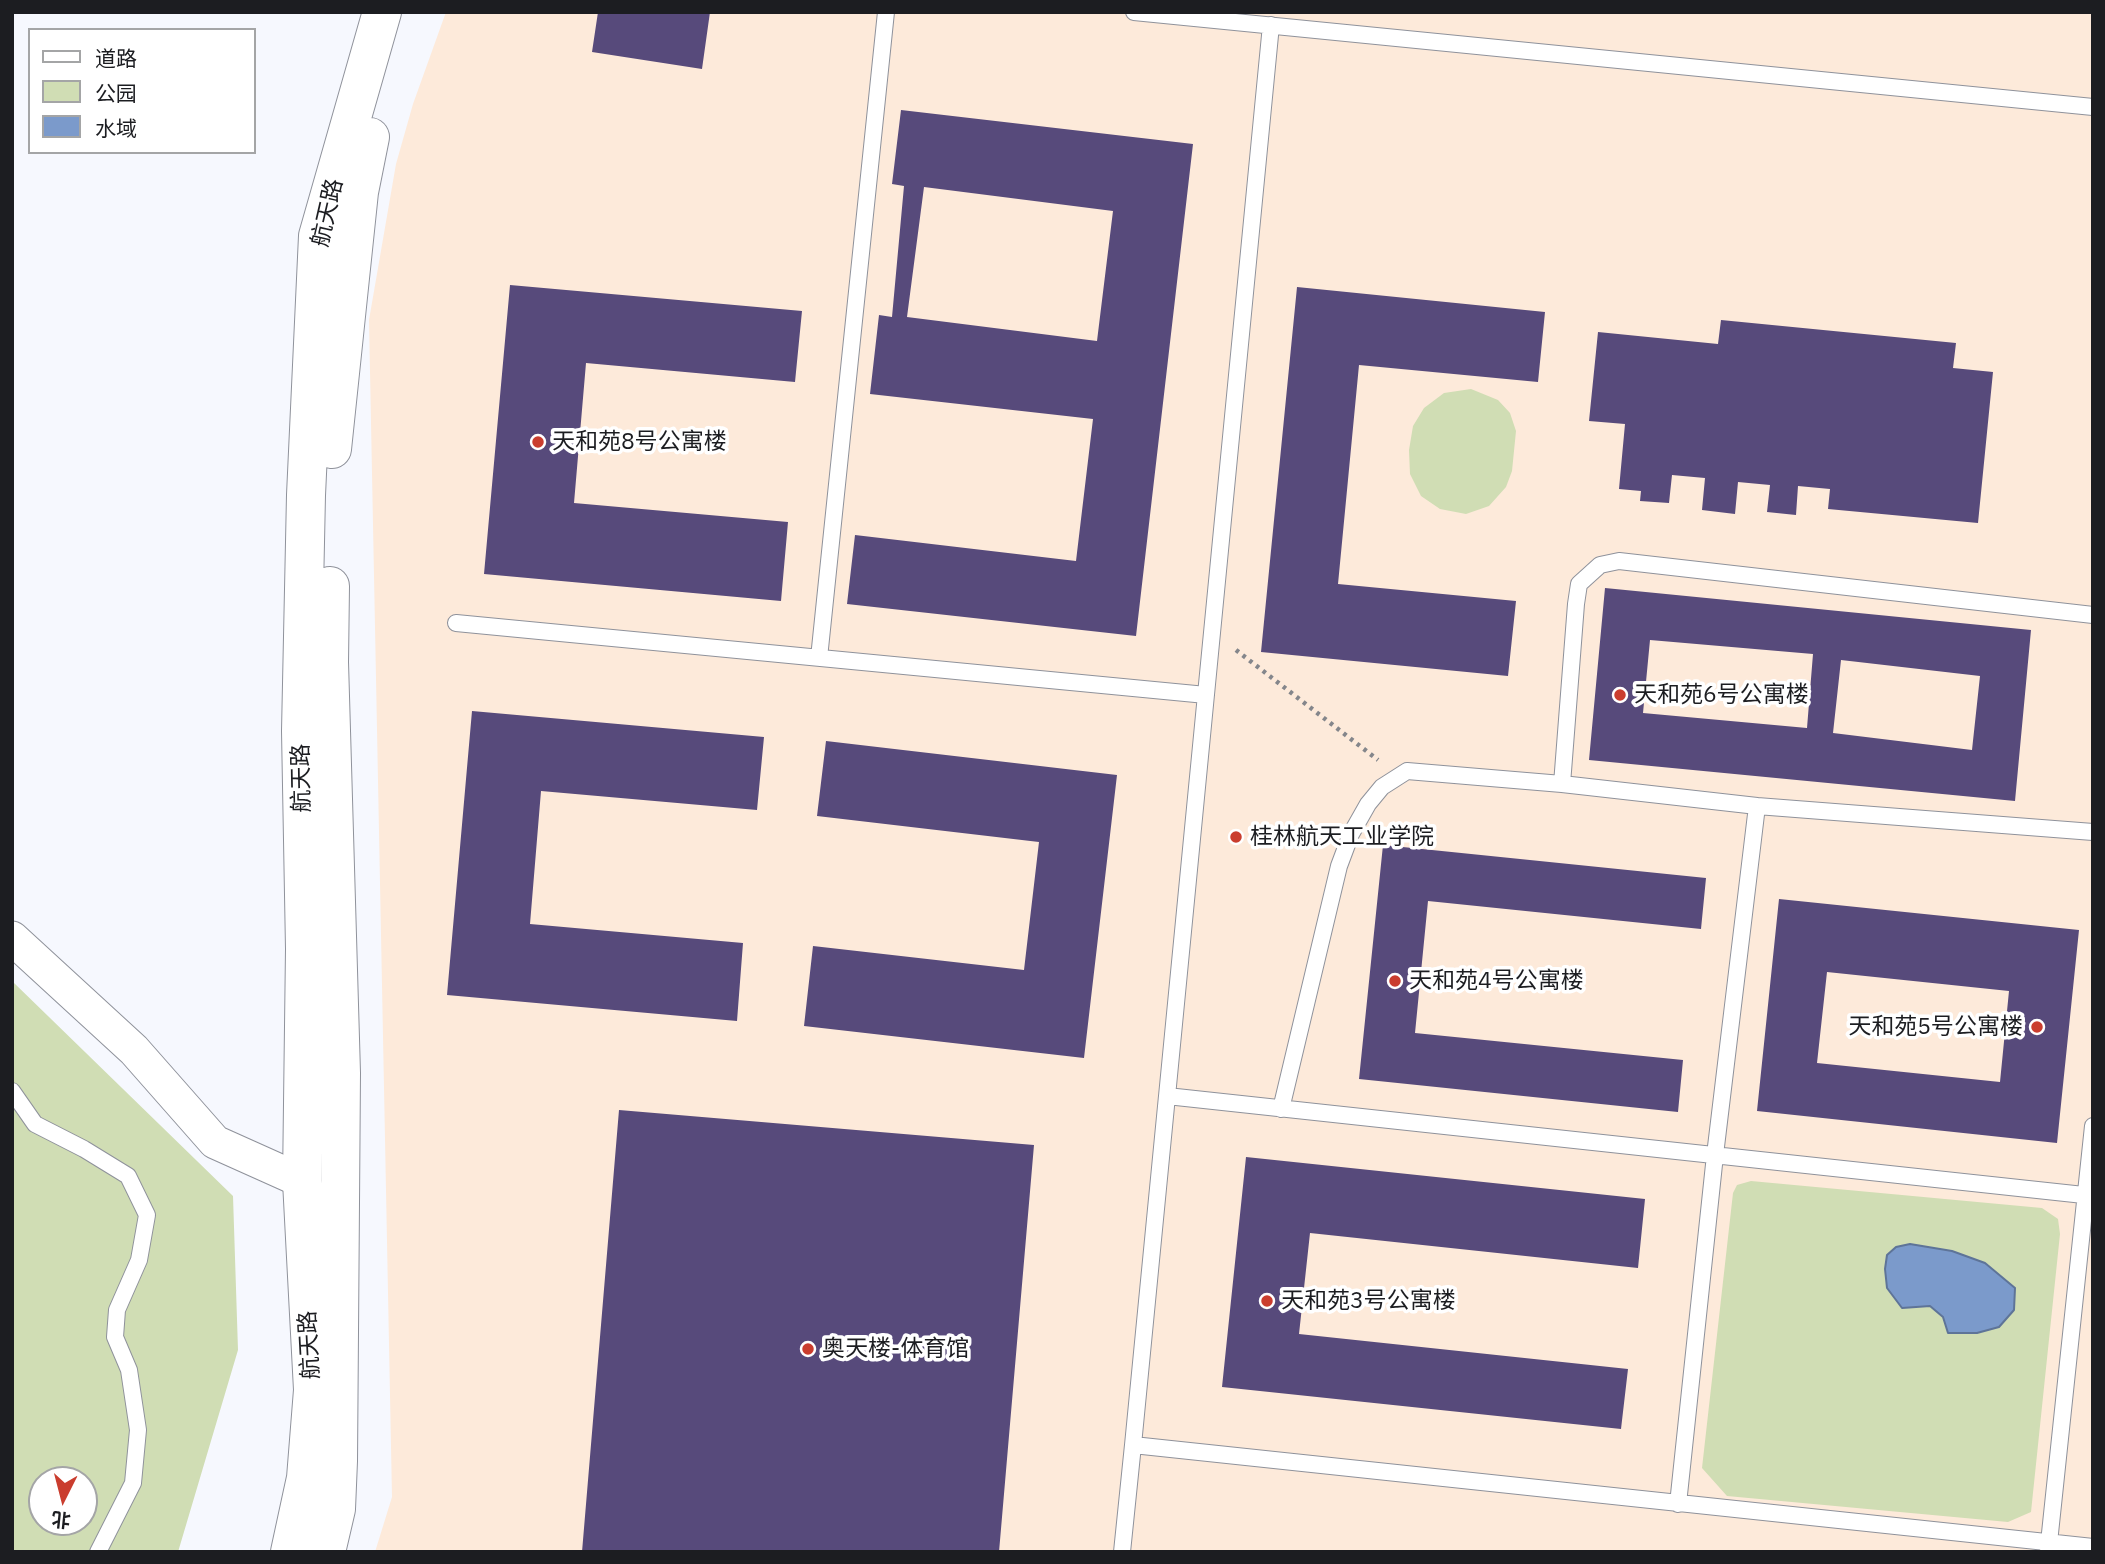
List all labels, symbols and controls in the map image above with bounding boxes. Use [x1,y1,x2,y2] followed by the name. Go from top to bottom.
[28,28,256,154] legend
[95,44,137,72] text: 道路
[95,79,137,107] text: 公园
[95,114,137,142] text: 水域
[307,176,349,250] street label: 航天路
[552,428,727,456] place label: 天和苑8号公寓楼
[530,434,546,450] marker: 天和苑8号公寓楼
[1634,681,1809,709] place label: 天和苑6号公寓楼
[1612,687,1628,703] marker: 天和苑6号公寓楼
[288,743,316,813] street label: 航天路
[1250,823,1434,851] place label: 桂林航天工业学院
[1228,829,1244,845] marker: 桂林航天工业学院
[1409,967,1584,995] place label: 天和苑4号公寓楼
[1387,973,1403,989] marker: 天和苑4号公寓楼
[1848,1013,2023,1041] place label: 天和苑5号公寓楼
[2029,1019,2045,1035] marker: 天和苑5号公寓楼
[1281,1287,1456,1315] place label: 天和苑3号公寓楼
[1259,1293,1275,1309] marker: 天和苑3号公寓楼
[294,1310,326,1380] street label: 航天路
[822,1335,969,1363] place label: 奥天楼-体育馆
[800,1341,816,1357] marker: 奥天楼-体育馆
[28,1466,98,1536] north arrow
[50,1507,72,1533] text: 北

